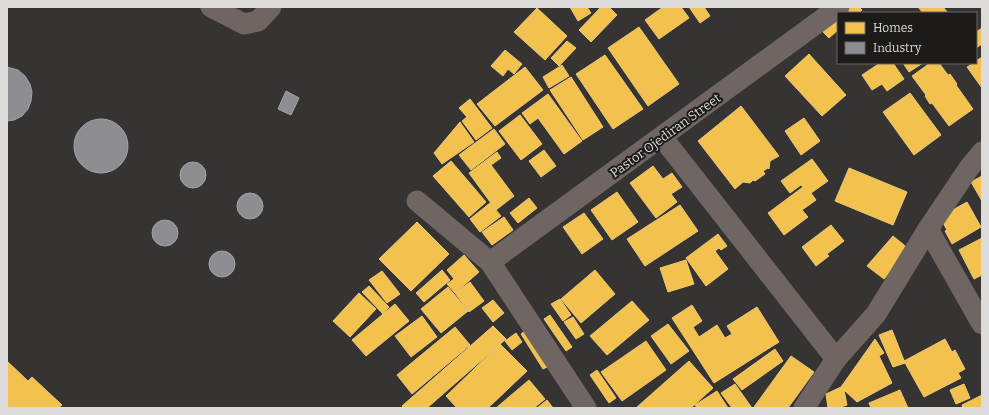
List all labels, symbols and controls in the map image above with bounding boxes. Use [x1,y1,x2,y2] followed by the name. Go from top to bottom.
[837,12,977,64] legend
[873,21,913,35] text: Homes
[873,41,922,55] text: Industry
[607,90,724,181] street label: Pastor Ojediran Street

